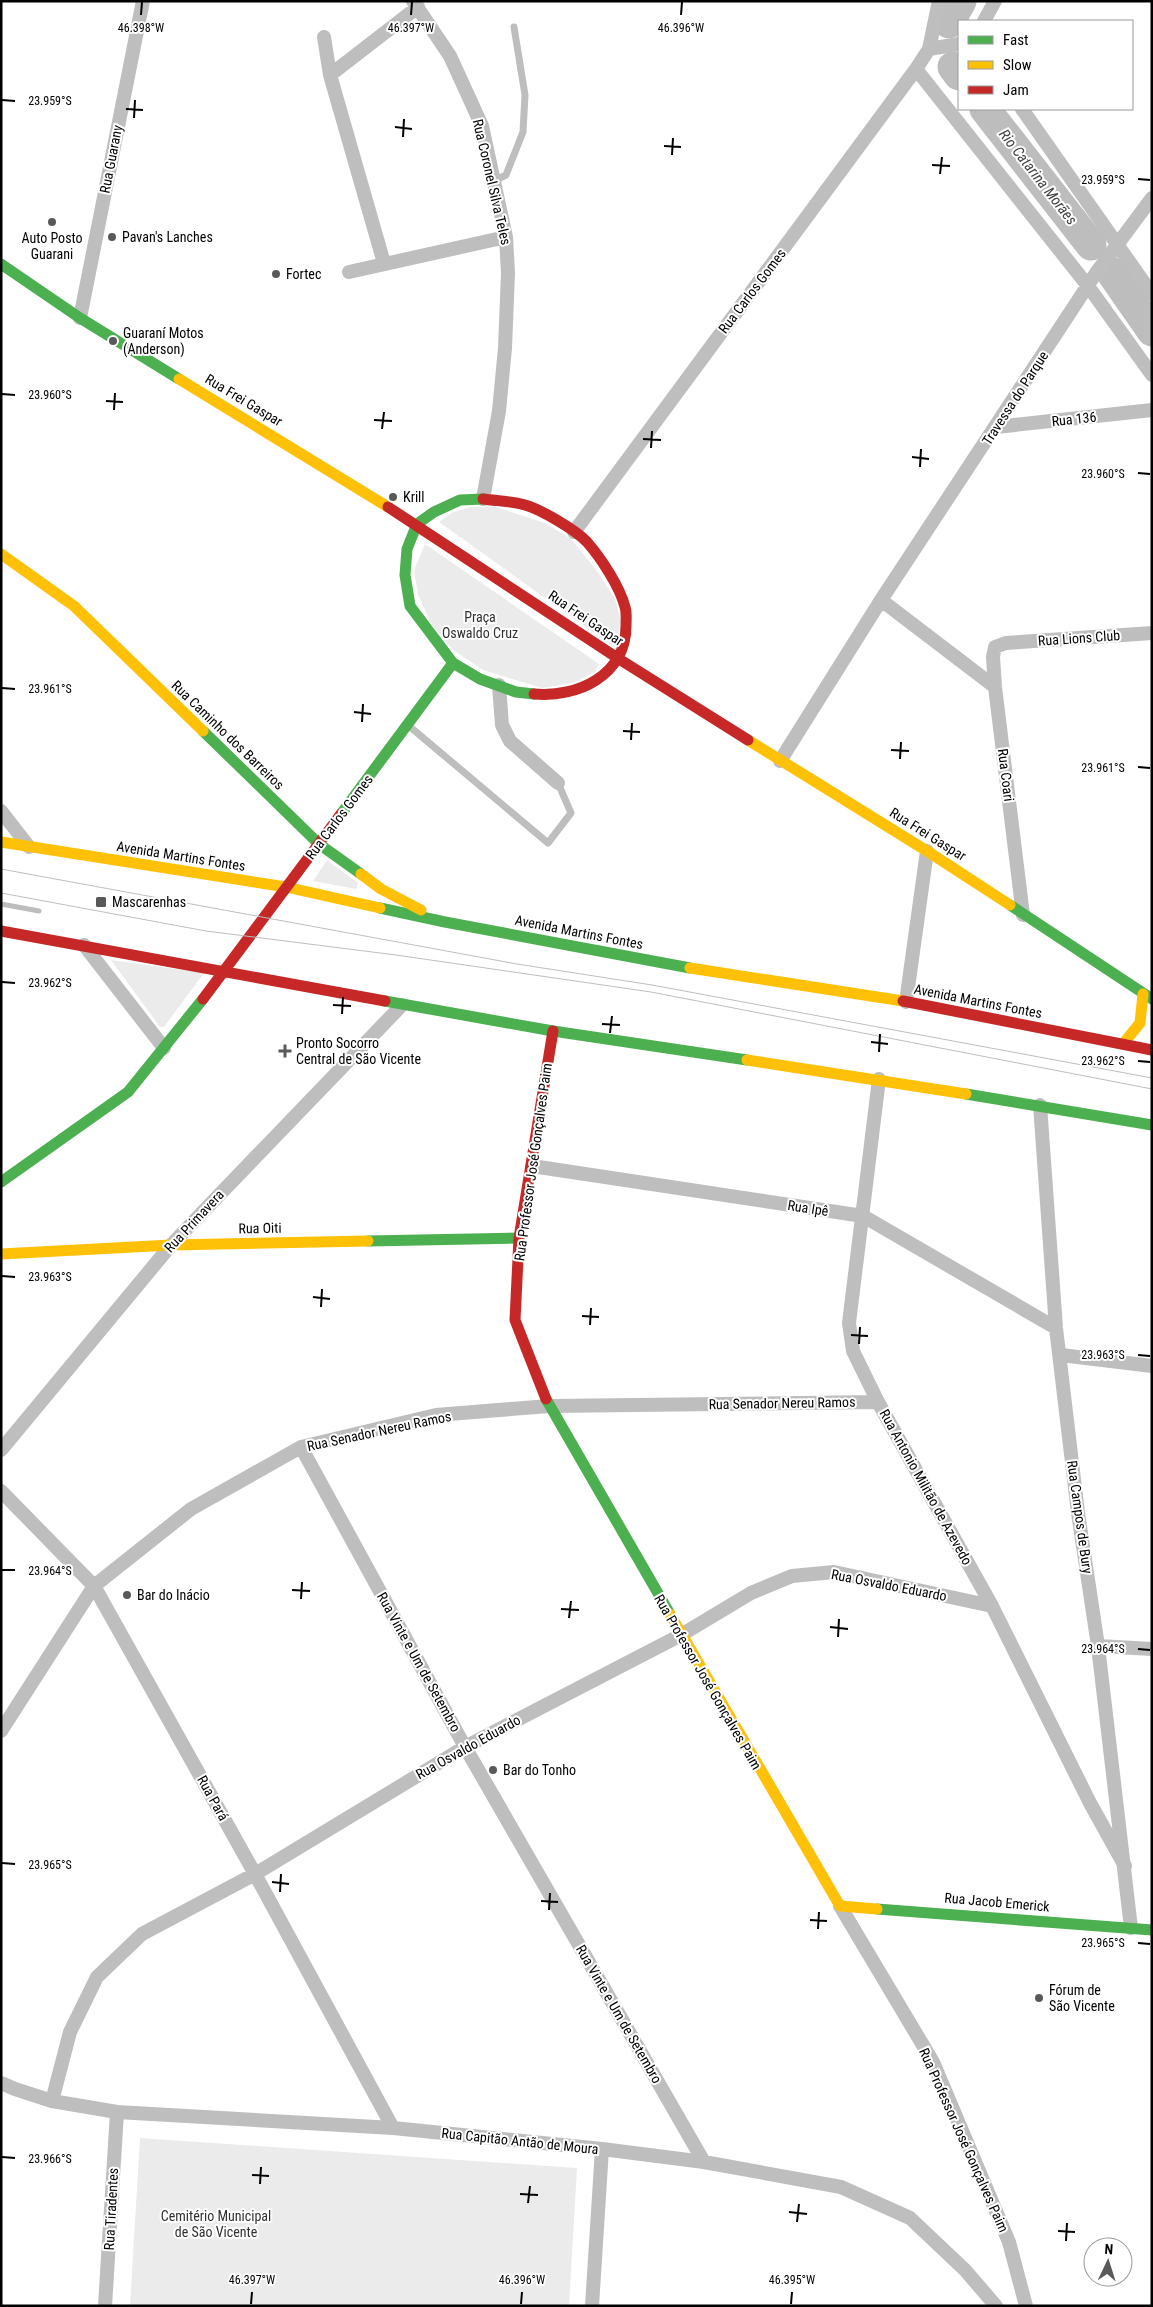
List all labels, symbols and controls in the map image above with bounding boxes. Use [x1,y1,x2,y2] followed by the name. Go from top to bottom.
[958,20,1133,110] legend
[118,21,164,35] text: 46.398°W
[388,21,434,35] text: 46.397°W
[658,21,704,35] text: 46.396°W
[1003,31,1028,49] text: Fast
[1003,56,1032,74] text: Slow
[1003,81,1029,99] text: Jam
[28,94,72,108] text: 23.959°S
[470,118,514,246] street label: Rua Coronel Silva Teles
[97,123,125,194] street label: Rua Guarany
[995,126,1081,229] water label: Rio Catarina Morães
[1081,173,1125,187] text: 23.959°S
[46,216,58,228] marker: Auto Posto Guarani
[122,229,213,245] place label: Pavan's Lanches
[21,230,83,262] place label: Auto Posto Guarani
[106,231,118,243] marker: Pavan's Lanches
[715,246,789,336] street label: Rua Carlos Gomes
[286,266,321,282] place label: Fortec
[270,268,282,280] marker: Fortec
[123,325,204,358] place label: Guaraní Motos (Anderson)
[107,335,119,347] marker: Guaraní Motos (Anderson)
[979,348,1052,448] street label: Travessa do Parque
[203,371,285,429] street label: Rua Frei Gaspar
[28,388,72,402] text: 23.960°S
[1051,409,1097,429] street label: Rua 136
[1081,467,1125,481] text: 23.960°S
[403,489,425,505] place label: Krill
[387,491,399,503] marker: Krill
[545,587,627,649] street label: Rua Frei Gaspar
[442,609,518,641] park label: Praça Oswaldo Cruz
[1037,627,1121,649] street label: Rua Lions Club
[169,677,287,793] street label: Rua Caminho dos Barreiros
[28,682,72,696] text: 23.961°S
[995,748,1017,802] street label: Rua Coari
[1081,761,1125,775] text: 23.961°S
[302,772,376,862] street label: Rua Carlos Gomes
[887,804,969,864] street label: Rua Frei Gaspar
[115,838,247,874] street label: Avenida Martins Fontes
[112,894,186,910] place label: Mascarenhas
[94,895,108,909] marker: Mascarenhas
[514,912,644,952] street label: Avenida Martins Fontes
[28,976,72,990] text: 23.962°S
[913,981,1043,1021] street label: Avenida Martins Fontes
[296,1035,421,1067] place label: Pronto Socorro Central de São Vicente
[278,1044,292,1058] marker: Pronto Socorro Central de São Vicente
[1081,1054,1125,1068] text: 23.962°S
[511,1062,555,1262] street label: Rua Professor José Gonçalves Paim
[161,1186,227,1256] street label: Rua Primavera
[786,1197,830,1219] street label: Rua Ipê
[238,1220,282,1236] street label: Rua Oiti
[28,1270,72,1284] text: 23.963°S
[1081,1348,1125,1362] text: 23.963°S
[708,1394,856,1412] street label: Rua Senador Nereu Ramos
[876,1406,976,1568] street label: Rua Antonio Militão de Azevedo
[305,1408,453,1454] street label: Rua Senador Nereu Ramos
[1064,1459,1096,1575] street label: Rua Campos de Bury
[28,1564,72,1578] text: 23.964°S
[830,1566,948,1604] street label: Rua Osvaldo Eduardo
[137,1587,210,1603] place label: Bar do Inácio
[121,1589,133,1601] marker: Bar do Inácio
[374,1589,464,1735] street label: Rua Vinte e Um de Setembro
[651,1591,765,1773] street label: Rua Professor José Gonçalves Paim
[1081,1642,1125,1656] text: 23.964°S
[413,1712,523,1782] street label: Rua Osvaldo Eduardo
[503,1762,576,1778] place label: Bar do Tonho
[487,1764,499,1776] marker: Bar do Tonho
[194,1773,232,1823] street label: Rua Pará
[28,1858,72,1872] text: 23.965°S
[944,1889,1051,1915] street label: Rua Jacob Emerick
[1081,1936,1125,1950] text: 23.965°S
[573,1942,665,2086] street label: Rua Vinte e Um de Setembro
[1049,1982,1115,2014] place label: Fórum de São Vicente
[1033,1992,1045,2004] marker: Fórum de São Vicente
[916,2045,1012,2235] street label: Rua Professor José Gonçalves Paim
[441,2125,599,2157] street label: Rua Capitão Antão de Moura
[28,2152,72,2166] text: 23.966°S
[101,2167,121,2251] street label: Rua Tiradentes
[161,2208,271,2240] park label: Cemitério Municipal de São Vicente
[1083,2237,1133,2287] north arrow
[1104,2241,1114,2257] text: N
[229,2273,275,2287] text: 46.397°W
[499,2273,545,2287] text: 46.396°W
[769,2273,815,2287] text: 46.395°W

